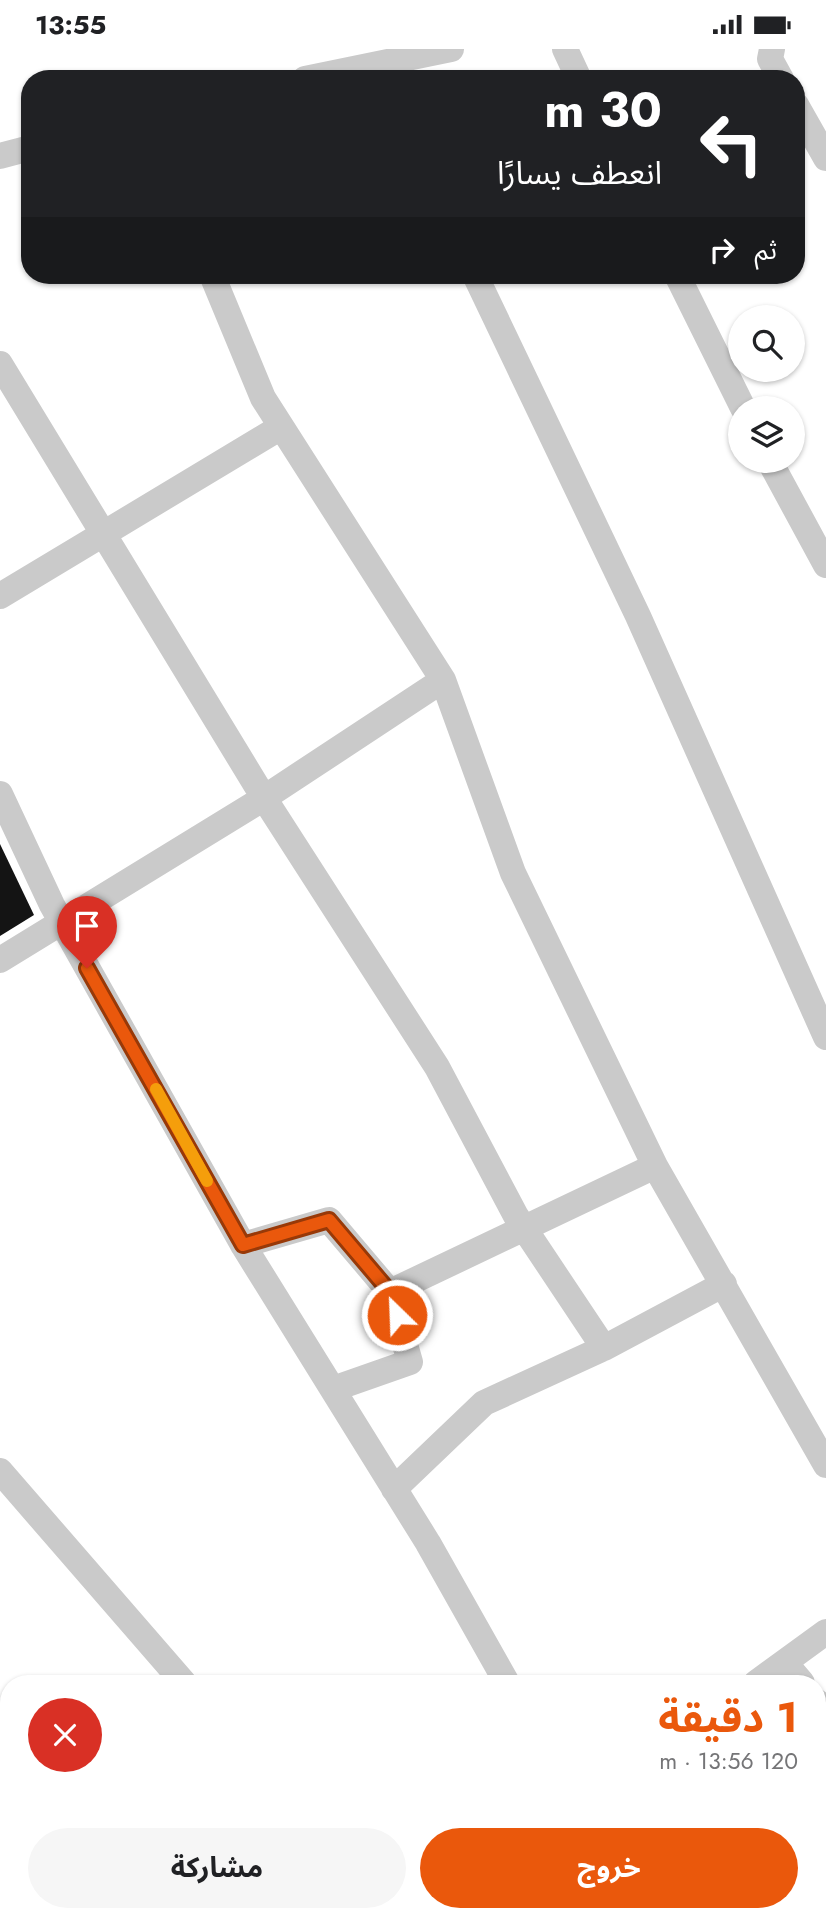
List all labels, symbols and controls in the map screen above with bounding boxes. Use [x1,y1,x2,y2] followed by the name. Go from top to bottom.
[35,6,106,44] text: 13:55
[544,75,662,145] text: 30 m
[686,98,777,189] icon: left
[497,150,662,196] text: انعطف يسارًا
[703,231,741,269] icon: right
[755,231,777,269] text: ثم
[728,305,805,473] map controls
[728,305,805,382] button: search
[728,396,805,473] button: layers
[57,896,117,968] pin
[68,907,106,945] icon: arrive
[360,1278,434,1352] position arrow
[658,1687,798,1748] text: 1 دقيقة
[28,1698,102,1772] button: close
[659,1744,798,1778] text: 120 m · 13:56
[28,1828,406,1908] button: مشاركة
[420,1828,798,1908] button: خروج

